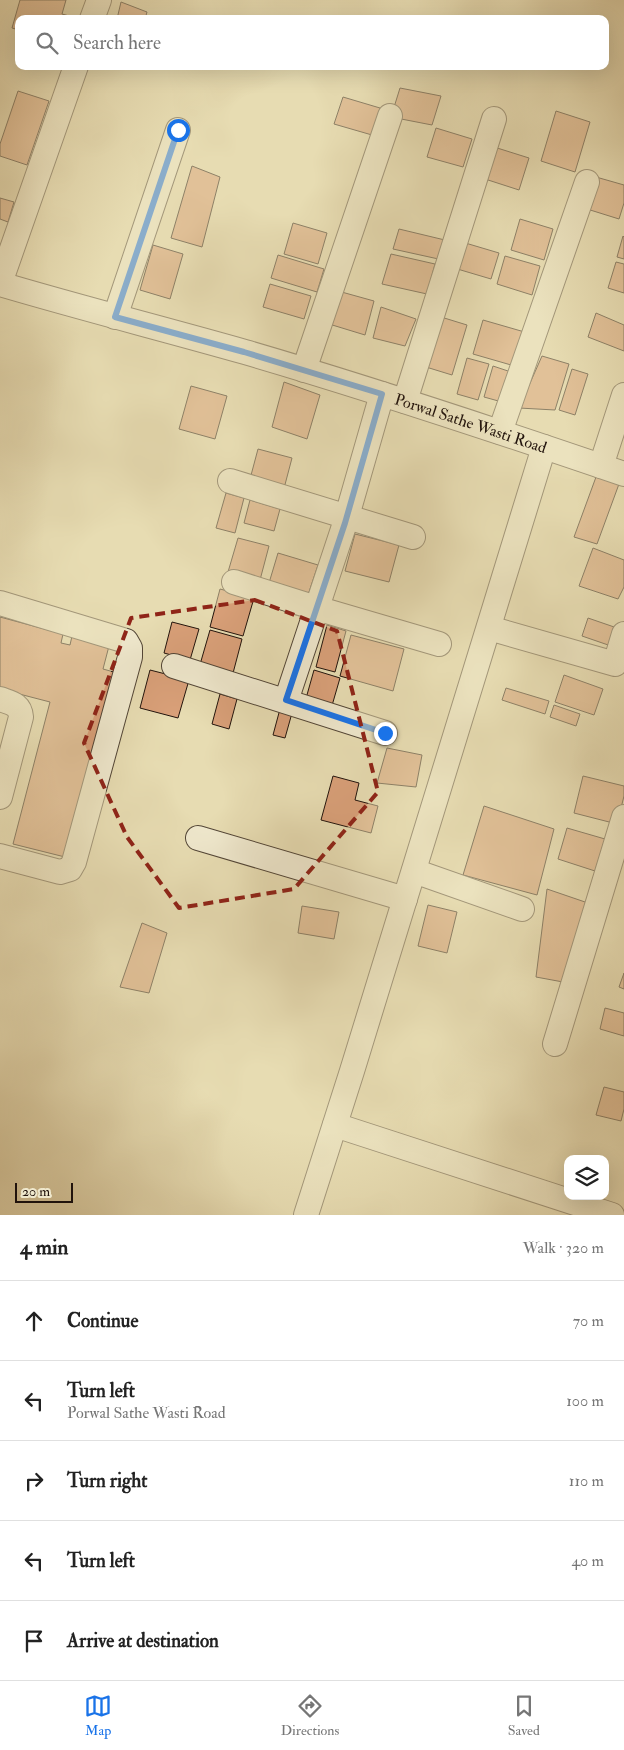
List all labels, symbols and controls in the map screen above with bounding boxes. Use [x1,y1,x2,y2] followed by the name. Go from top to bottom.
[15,15,609,70] search box
[33,29,61,57] icon: search
[73,31,161,55] text: Search here
[167,119,190,142] route start
[392,389,549,458] street label: Porwal Sathe Wasti Road
[374,722,397,745] route end
[564,1155,609,1200] map controls
[564,1155,609,1200] button: layers
[15,1180,72,1203] scale bar
[22,1183,50,1200] text: 20 m
[20,1234,68,1261] text: 4 min
[523,1238,604,1258] text: Walk · 320 m
[20,1307,48,1335] icon: ahead
[67,1309,138,1333] text: Continue
[573,1311,604,1331] text: 70 m
[67,1379,135,1403] text: Turn left
[20,1387,48,1415] icon: left
[566,1391,604,1411] text: 100 m
[67,1403,226,1423] text: Porwal Sathe Wasti Road
[20,1467,48,1495] icon: right
[67,1469,147,1493] text: Turn right
[569,1471,604,1491] text: 110 m
[20,1547,48,1575] icon: left
[67,1549,135,1573] text: Turn left
[571,1551,604,1571] text: 40 m
[20,1627,48,1655] icon: arrive
[67,1629,219,1653] text: Arrive at destination
[84,1692,112,1739] tab: Map
[281,1692,339,1739] tab: Directions
[508,1692,540,1739] tab: Saved

